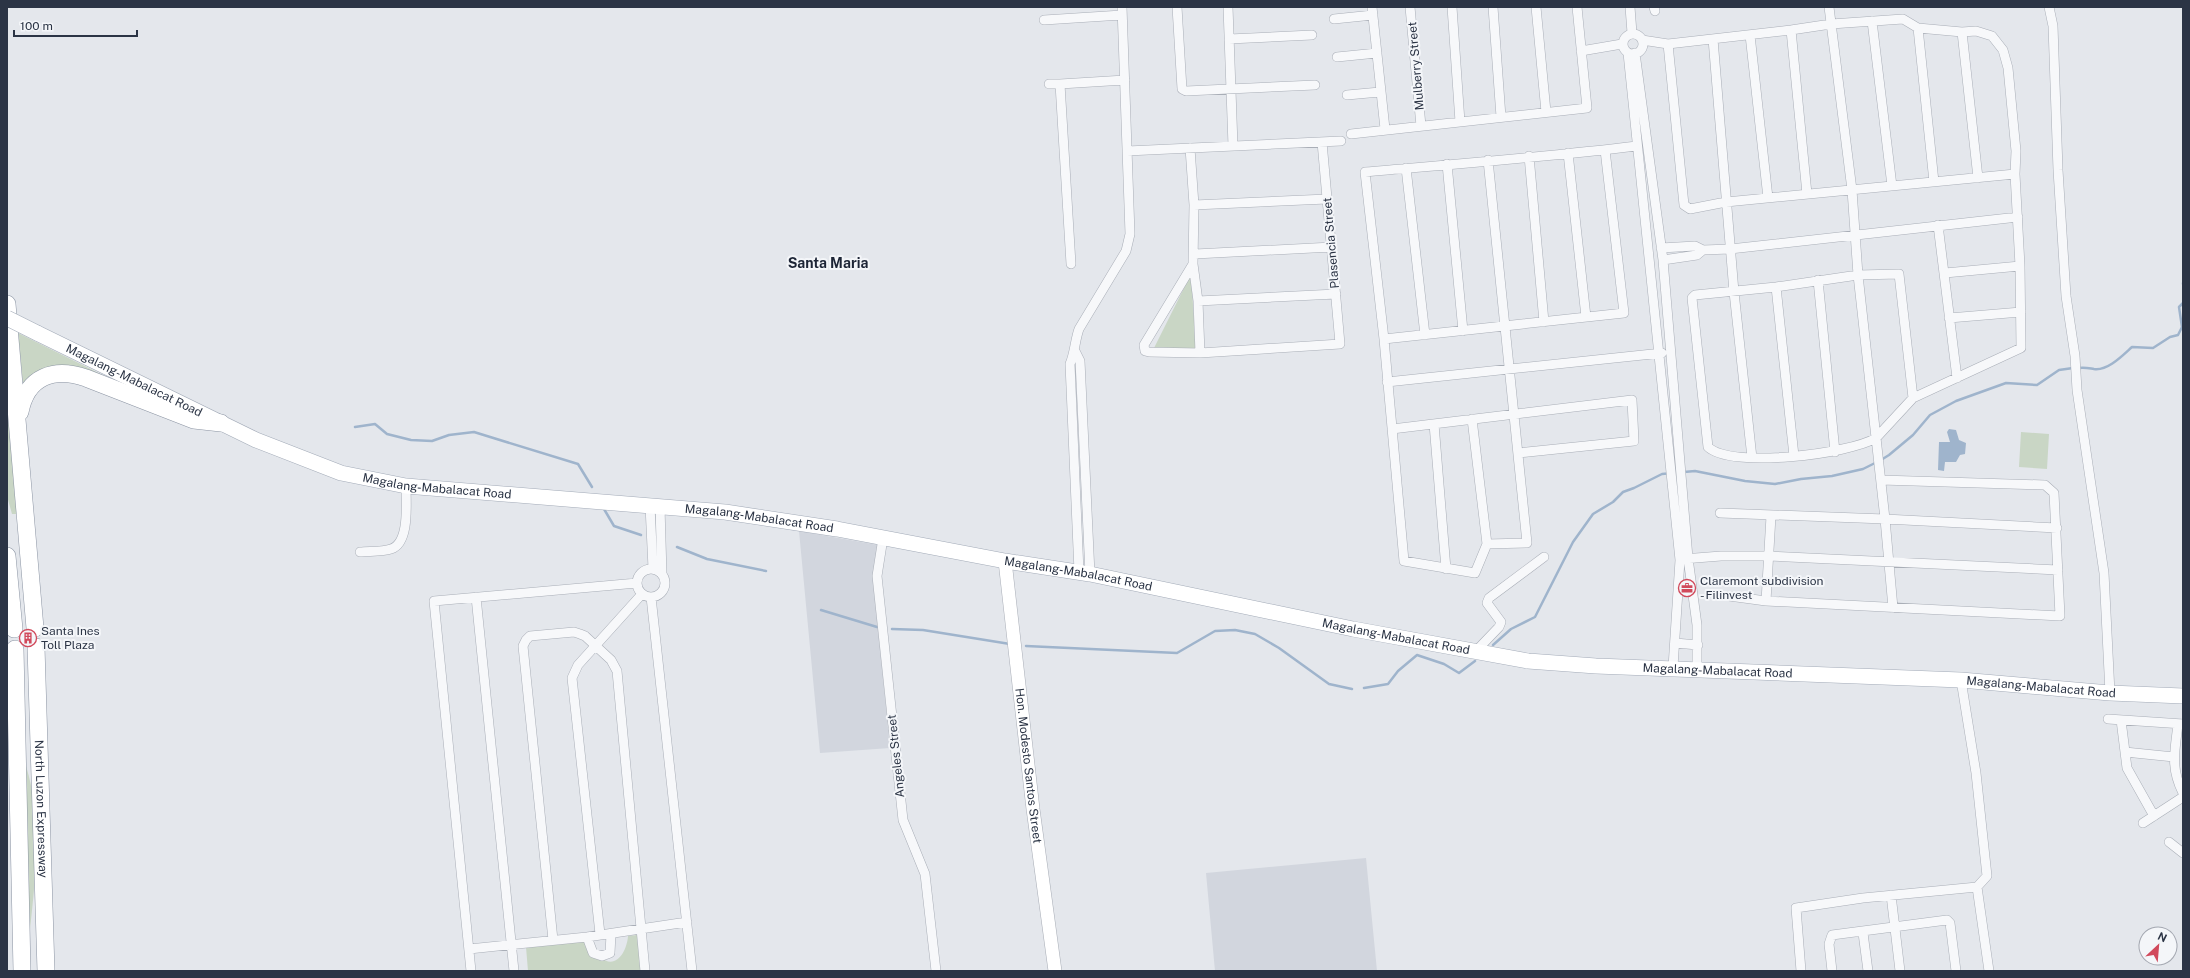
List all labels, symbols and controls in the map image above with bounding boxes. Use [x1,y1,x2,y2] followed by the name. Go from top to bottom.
[14,12,137,38] scale bar
[20,19,53,33] text: 100 m
[1405,21,1427,111] street label: Mulberry Street
[1320,196,1342,289] street label: Plasencia Street
[788,255,868,271] district label: Santa Maria
[64,341,204,420] street label: Magalang-Mabalacat Road
[361,470,512,502] street label: Magalang-Mabalacat Road
[684,502,835,535] street label: Magalang-Mabalacat Road
[1003,554,1153,594] street label: Magalang-Mabalacat Road
[1700,574,1824,602] place label: Claremont subdivision - Filinvest
[1677,578,1697,598] office icon: Claremont subdivision - Filinvest
[1321,616,1471,657] street label: Magalang-Mabalacat Road
[41,624,100,652] place label: Santa Ines Toll Plaza
[18,628,38,648] building icon: Santa Ines Toll Plaza
[1642,661,1793,681] street label: Magalang-Mabalacat Road
[1966,673,2116,700] street label: Magalang-Mabalacat Road
[1012,687,1045,845] street label: Hon. Modesto Santos Street
[885,713,907,798] street label: Angeles Street
[32,740,50,879] street label: North Luzon Expressway
[2138,926,2178,966] north arrow
[2156,930,2169,944] text: N

